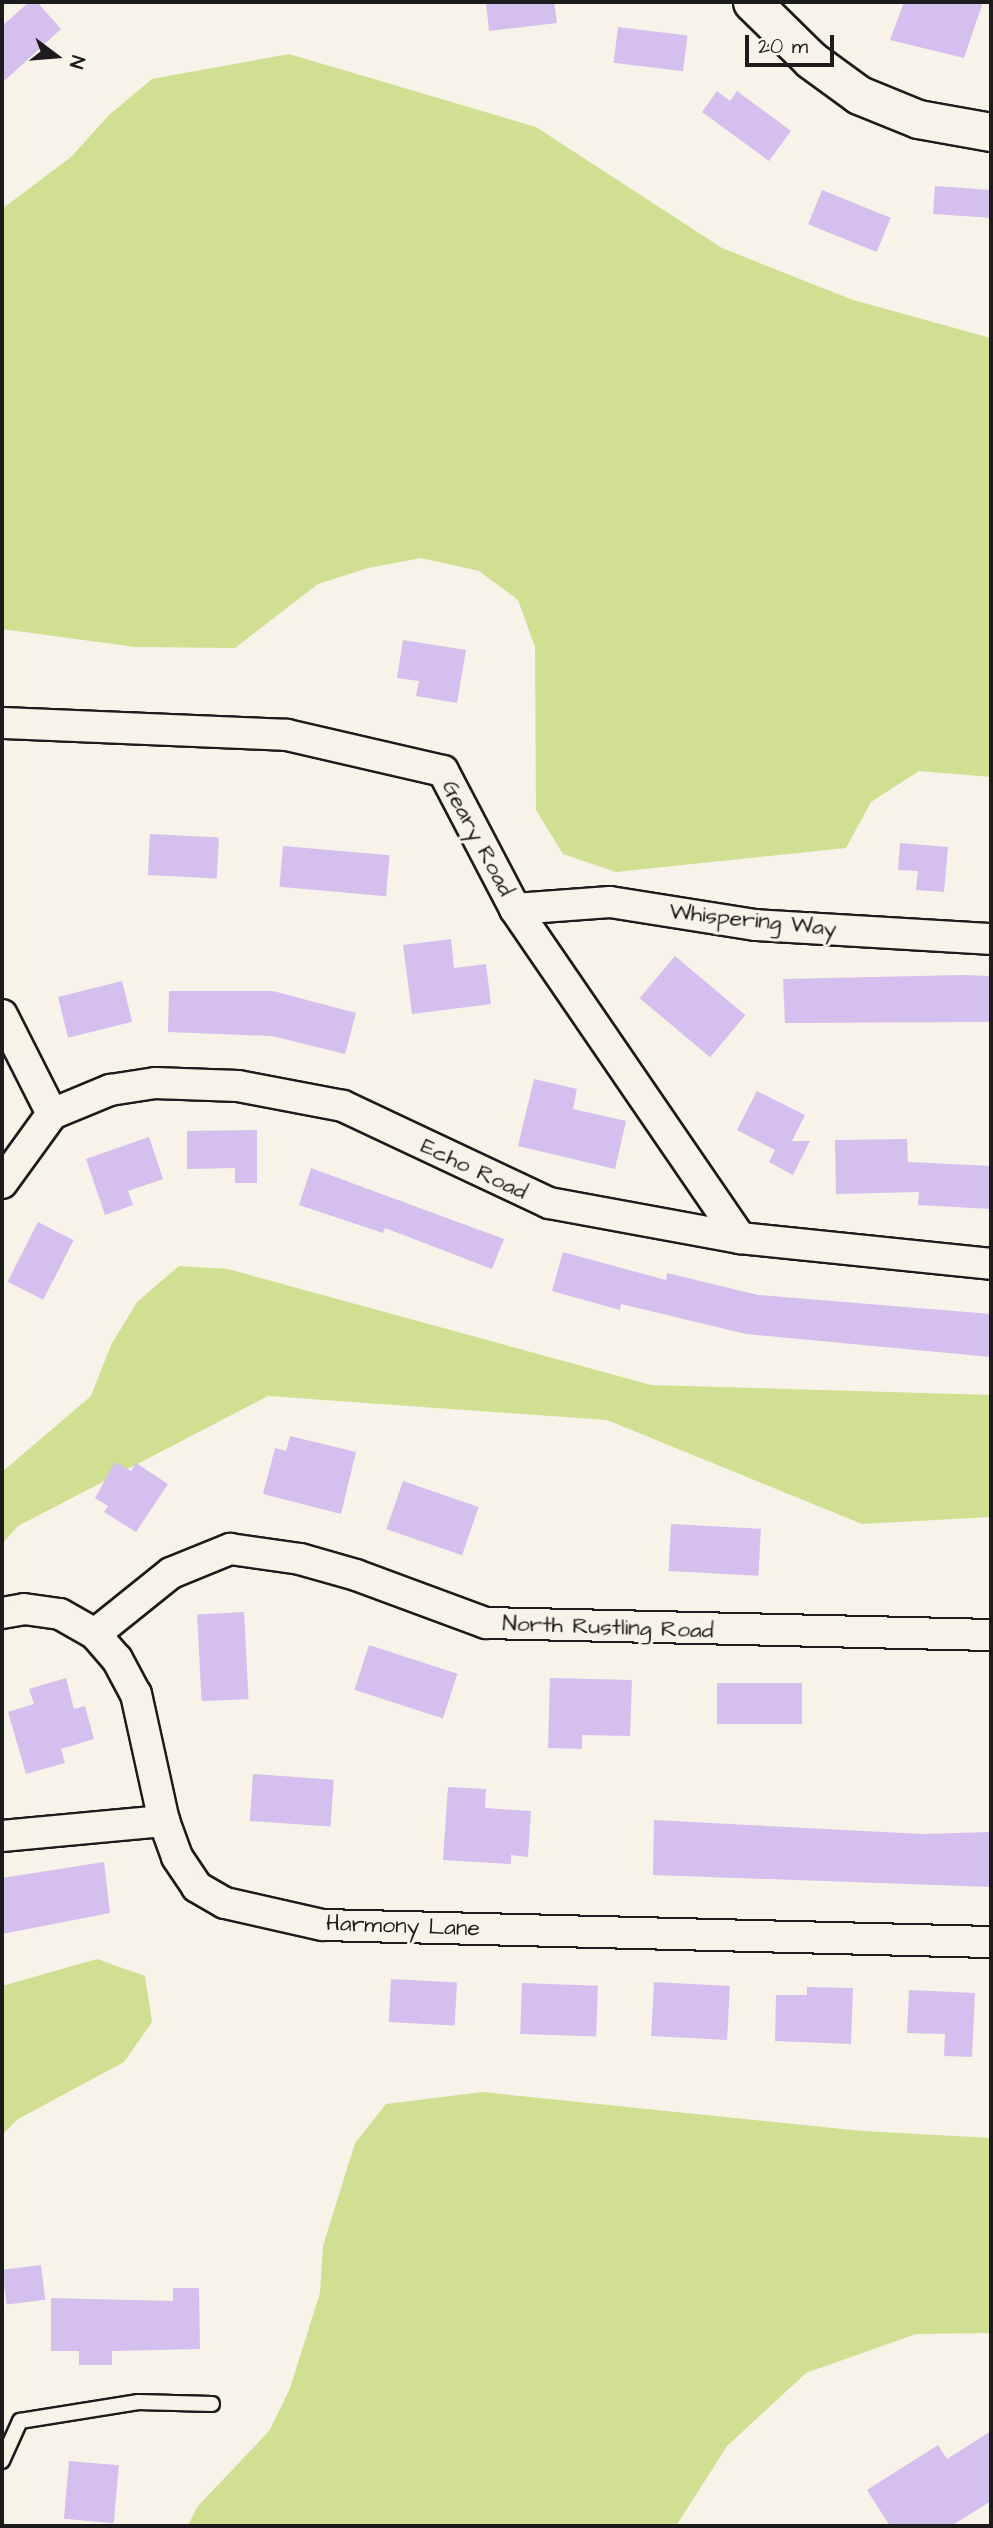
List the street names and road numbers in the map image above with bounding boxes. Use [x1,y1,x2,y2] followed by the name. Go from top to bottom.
[436,775,520,901] street label: Geary Road
[668,897,838,943] street label: Whispering Way
[416,1132,532,1206] street label: Echo Road
[502,1610,714,1644] street label: North Rustling Road
[326,1910,480,1942] street label: Harmony Lane

